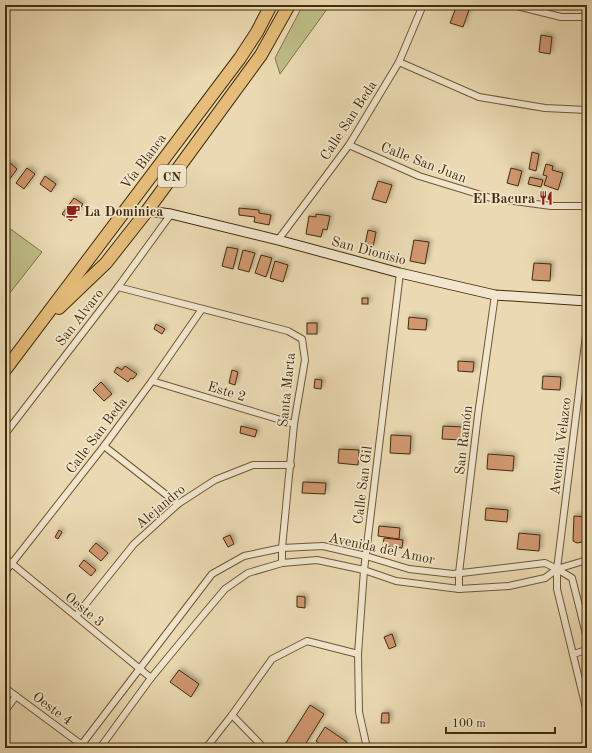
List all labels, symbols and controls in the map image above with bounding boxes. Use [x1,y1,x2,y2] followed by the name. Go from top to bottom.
[318,78,380,163] street label: Calle San Beda
[118,131,169,192] street label: Vía Blanca
[379,140,469,186] street label: Calle San Juan
[158,165,186,187] road number: CN
[538,190,554,206] restaurant icon: El Bacura
[473,192,535,206] place label: El Bacura
[65,203,81,219] cafe icon: La Dominica
[84,205,163,219] place label: La Dominica
[330,234,408,268] street label: San Dionisio
[53,286,106,349] street label: San Alvaro
[276,352,298,428] street label: Santa Marta
[206,380,247,404] street label: Este 2
[64,395,130,476] street label: Calle San Beda
[548,396,574,496] street label: Avenida Velazco
[453,404,475,476] street label: San Ramón
[351,445,375,525] street label: Calle San Gil
[133,482,188,531] street label: Alejandro
[327,531,437,567] street label: Avenida del Amor
[62,590,107,630] street label: Oeste 3
[30,689,75,728] street label: Oeste 4
[446,709,555,735] scale bar
[452,718,486,730] text: 100 m

